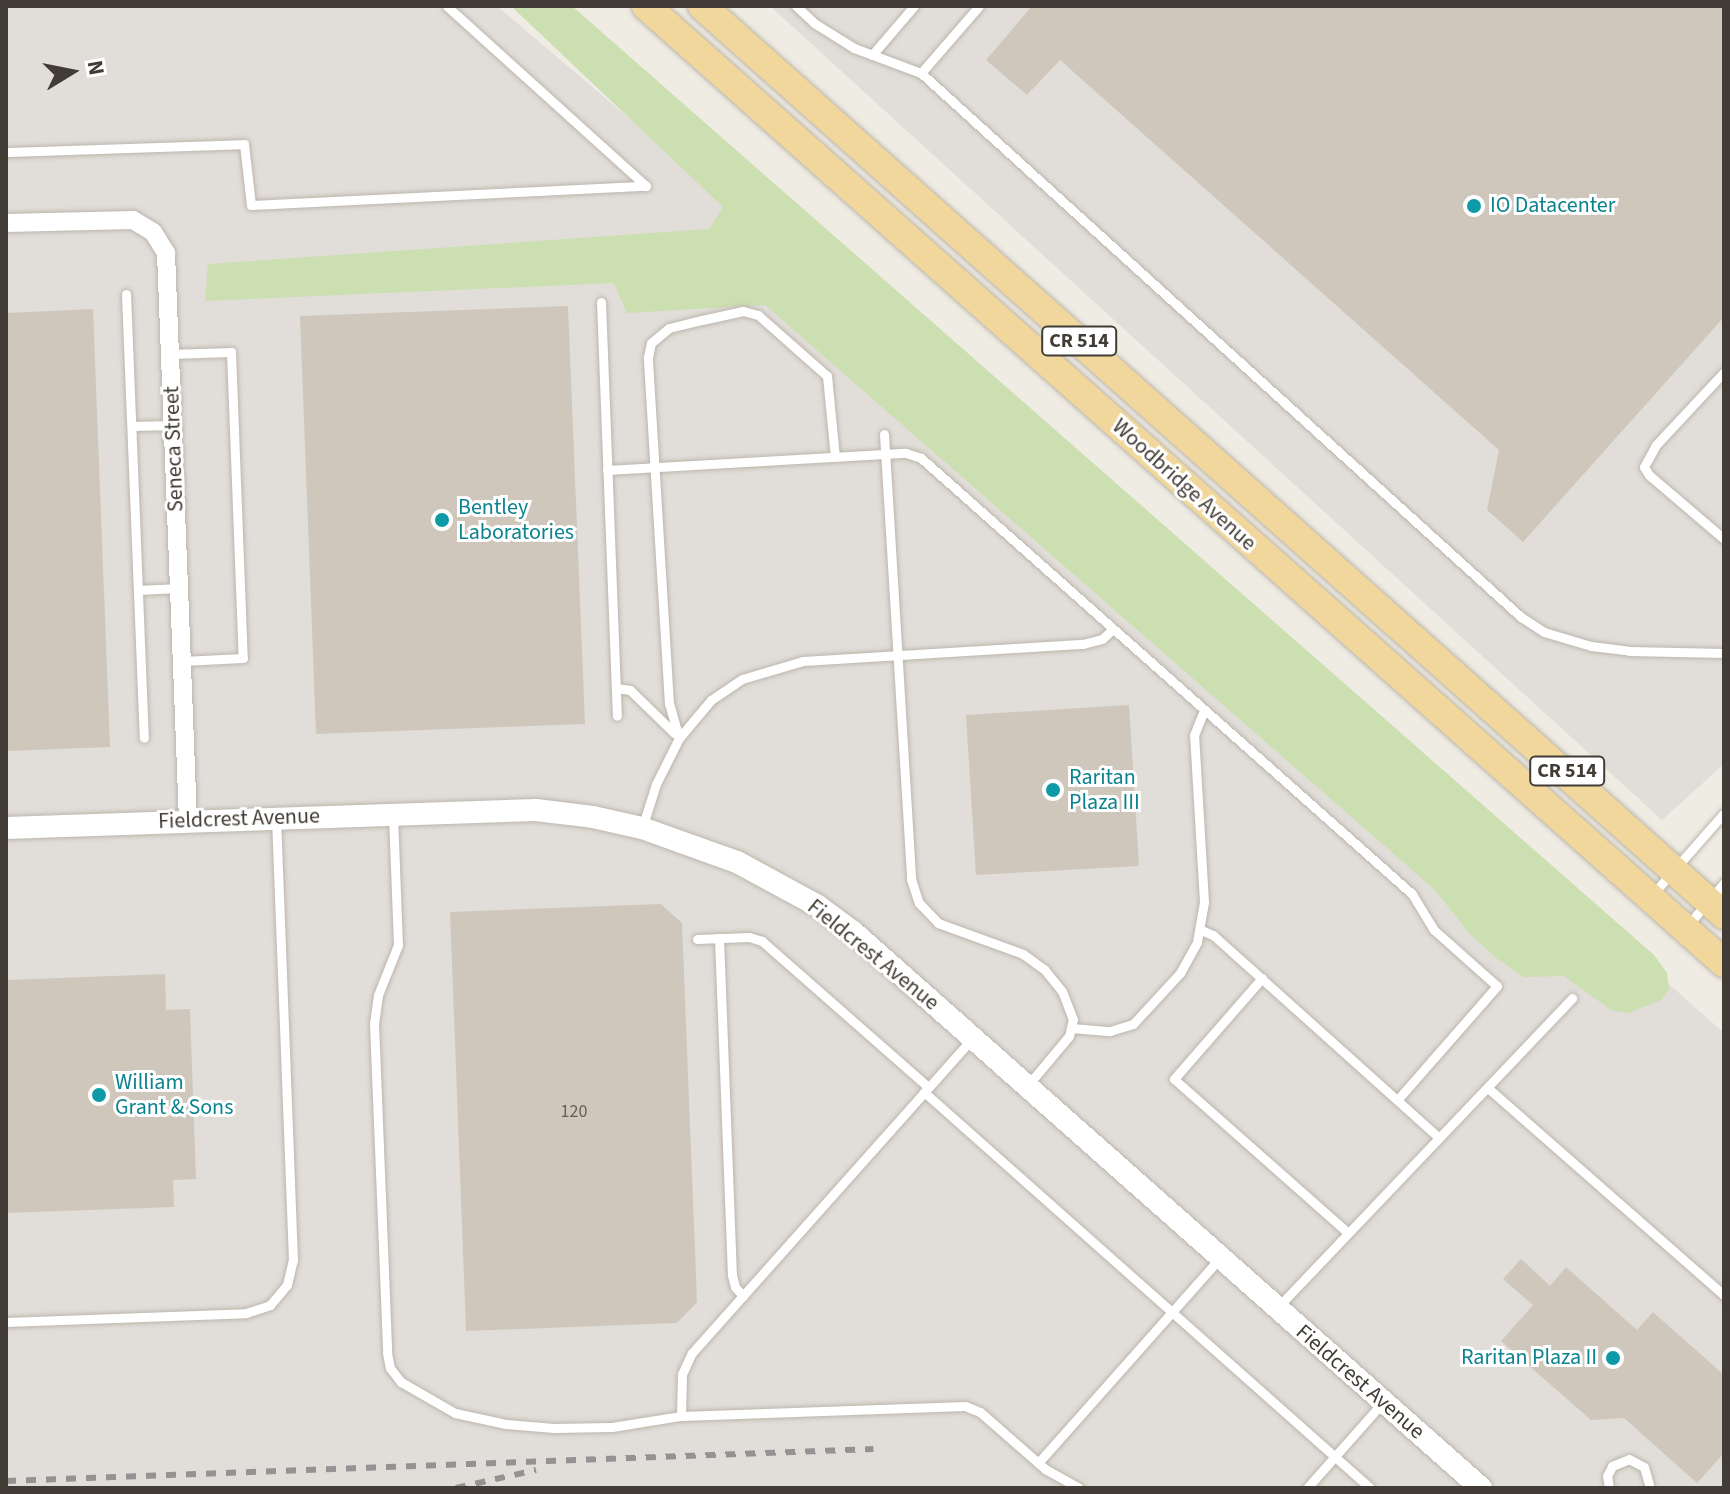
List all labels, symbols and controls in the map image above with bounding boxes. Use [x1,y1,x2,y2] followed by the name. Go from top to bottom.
[32,32,112,112] north arrow
[79,58,113,78] text: N
[1490,193,1615,219] place label: IO Datacenter
[1465,197,1483,215] marker: IO Datacenter
[1041,325,1117,357] road number: CR 514
[159,386,189,512] street label: Seneca Street
[1107,413,1261,557] street label: Woodbridge Avenue
[458,494,574,546] place label: Bentley Laboratories
[433,511,451,529] marker: Bentley Laboratories
[1529,755,1605,787] road number: CR 514
[1069,764,1140,816] place label: Raritan Plaza III
[1044,781,1062,799] marker: Raritan Plaza III
[158,803,320,835] street label: Fieldcrest Avenue
[802,894,944,1016] street label: Fieldcrest Avenue
[115,1069,233,1120] place label: William Grant & Sons
[90,1086,108,1104] marker: William Grant & Sons
[561,1101,587,1123] house number: 120
[1290,1319,1430,1445] street label: Fieldcrest Avenue
[1461,1345,1597,1371] place label: Raritan Plaza II
[1604,1349,1622,1367] marker: Raritan Plaza II

